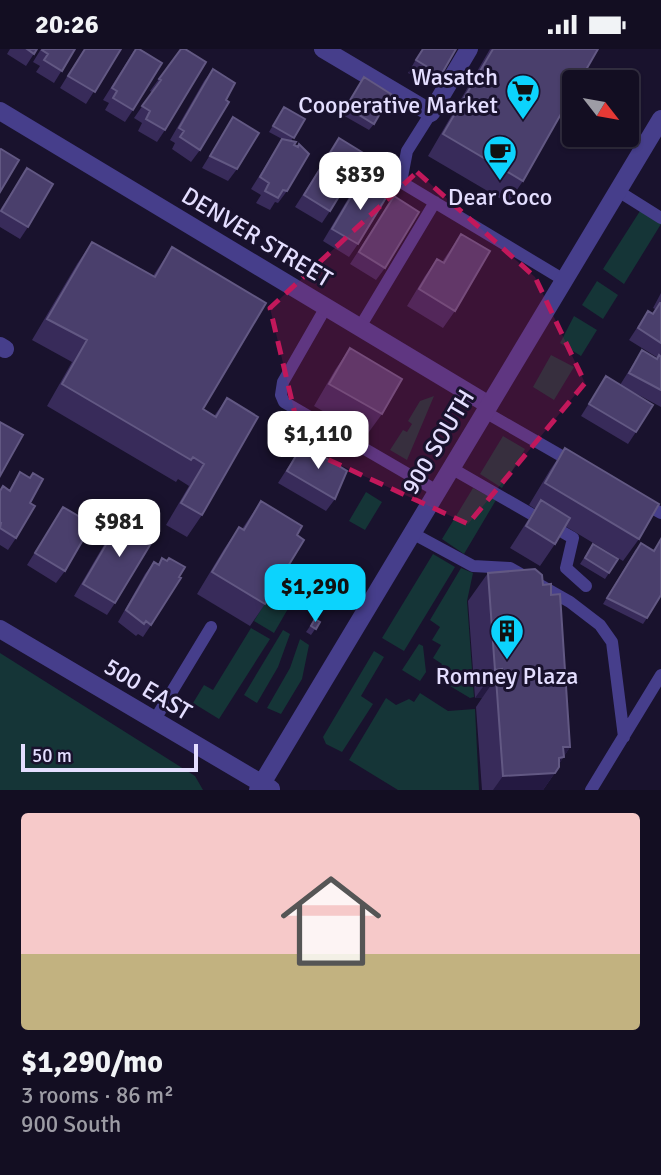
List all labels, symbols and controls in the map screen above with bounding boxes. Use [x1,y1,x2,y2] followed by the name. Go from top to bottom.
[35,9,99,41] text: 20:26
[298,62,498,120] place label: Wasatch Cooperative Market
[562,70,639,147] north arrow
[562,70,639,147] map controls
[504,72,542,121] supermarket icon: Wasatch Cooperative Market
[481,133,519,182] cafe icon: Dear Coco
[319,153,401,212] pin: $839
[335,160,385,189] text: $839
[176,180,338,294] street label: DENVER STREET
[448,182,552,212] place label: Dear Coco
[395,384,481,500] street label: 900 SOUTH
[261,411,375,471] pin: $1,110
[284,419,352,448] text: $1,110
[78,499,160,559] pin: $981
[94,507,144,536] text: $981
[258,565,372,624] pin: $1,290
[281,572,349,601] text: $1,290
[488,612,526,661] building icon: Romney Plaza
[99,651,197,727] street label: 500 EAST
[436,661,578,691] place label: Romney Plaza
[21,741,198,773] scale bar
[32,744,72,768] text: 50 m
[268,858,394,984] icon: home
[21,1044,163,1081] text: $1,290/mo
[21,1081,174,1110] text: 3 rooms · 86 m²
[21,1110,121,1139] text: 900 South

